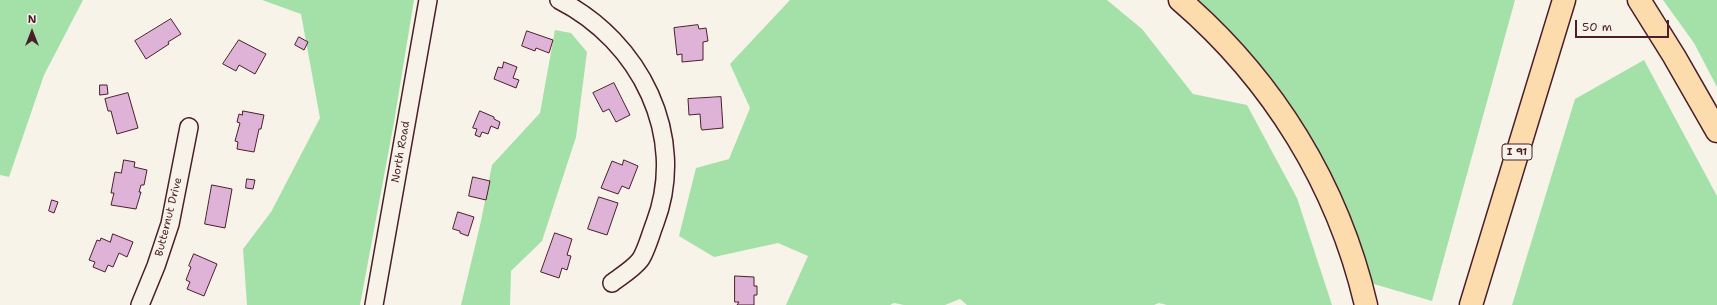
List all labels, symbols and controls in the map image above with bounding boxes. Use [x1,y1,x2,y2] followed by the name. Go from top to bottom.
[12,12,52,52] north arrow
[28,12,36,27] text: N
[1577,12,1671,38] scale bar
[1582,19,1612,35] text: 50 m
[389,120,413,184] street label: North Road
[1502,144,1532,160] road number: I 91
[153,176,185,258] street label: Butternut Drive

